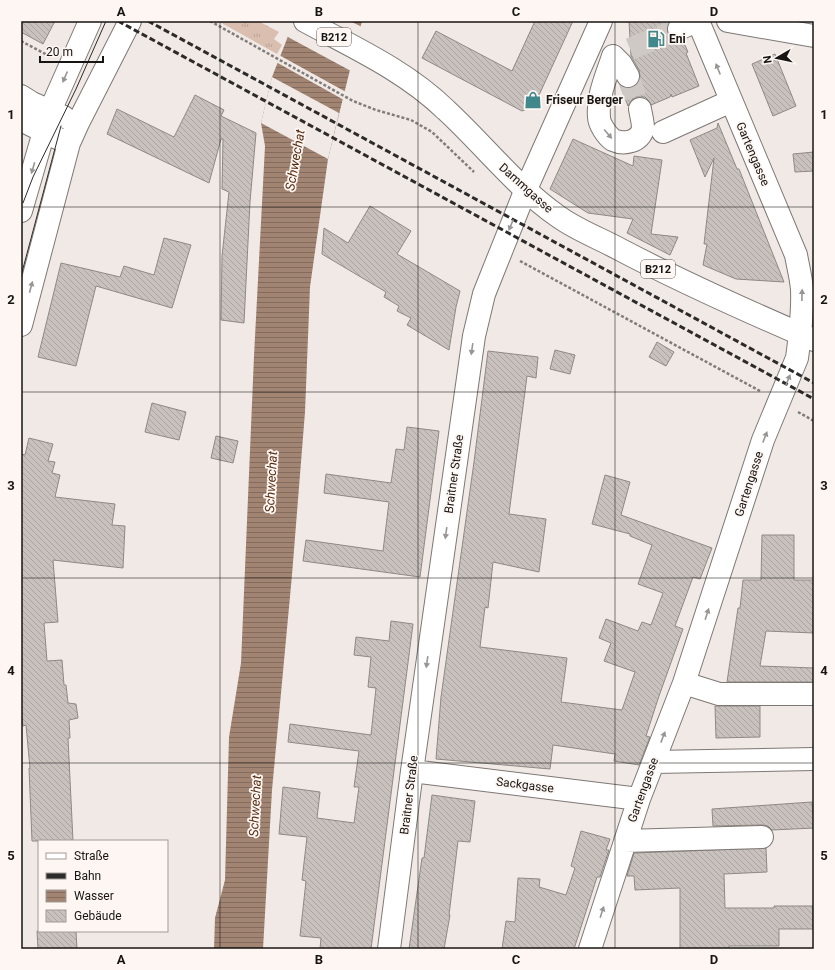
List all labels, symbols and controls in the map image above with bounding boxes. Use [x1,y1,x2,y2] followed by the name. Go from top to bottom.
[117,4,126,19] text: A
[315,4,323,19] text: B
[512,4,521,19] text: C
[710,4,718,19] text: D
[317,28,351,46] road number: B212
[646,29,666,49] fuel station icon: Eni
[669,32,686,46] place label: Eni
[40,38,103,64] scale bar
[757,38,797,78] north arrow
[46,45,73,59] text: 20 m
[761,54,775,64] text: N
[714,63,720,75] one-way arrow
[62,71,68,83] one-way arrow
[523,90,543,110] shop icon: Friseur Berger
[546,93,624,107] place label: Friseur Berger
[7,107,15,122] text: 1
[820,107,828,122] text: 1
[733,120,773,188] street label: Gartengasse
[282,127,308,192] water label: Schwechat
[603,129,612,139] one-way arrow
[496,160,556,216] street label: Dammgasse
[30,162,36,174] one-way arrow
[508,220,514,232] one-way arrow
[641,260,675,278] road number: B212
[28,281,34,293] one-way arrow
[799,288,805,301] one-way arrow
[7,292,15,307] text: 2
[820,292,828,307] text: 2
[469,343,475,355] one-way arrow
[786,373,792,385] one-way arrow
[762,431,768,443] one-way arrow
[442,434,466,514] street label: Braitner Straße
[262,450,280,513] water label: Schwechat
[732,450,766,518] street label: Gartengasse
[7,478,15,493] text: 3
[820,478,828,493] text: 3
[443,527,449,539] one-way arrow
[704,608,710,620] one-way arrow
[424,656,430,668] one-way arrow
[7,663,15,678] text: 4
[820,663,828,678] text: 4
[661,730,667,742] one-way arrow
[397,755,421,835] street label: Braitner Straße
[625,756,661,824] street label: Gartengasse
[246,774,264,837] water label: Schwechat
[495,775,555,795] street label: Sackgasse
[38,840,168,932] legend
[7,848,15,863] text: 5
[820,848,828,863] text: 5
[74,849,109,863] text: Straße
[74,869,101,883] text: Bahn
[74,889,114,903] text: Wasser
[599,906,605,918] one-way arrow
[74,909,122,923] text: Gebäude
[117,952,126,967] text: A
[315,952,323,967] text: B
[512,952,521,967] text: C
[710,952,718,967] text: D

